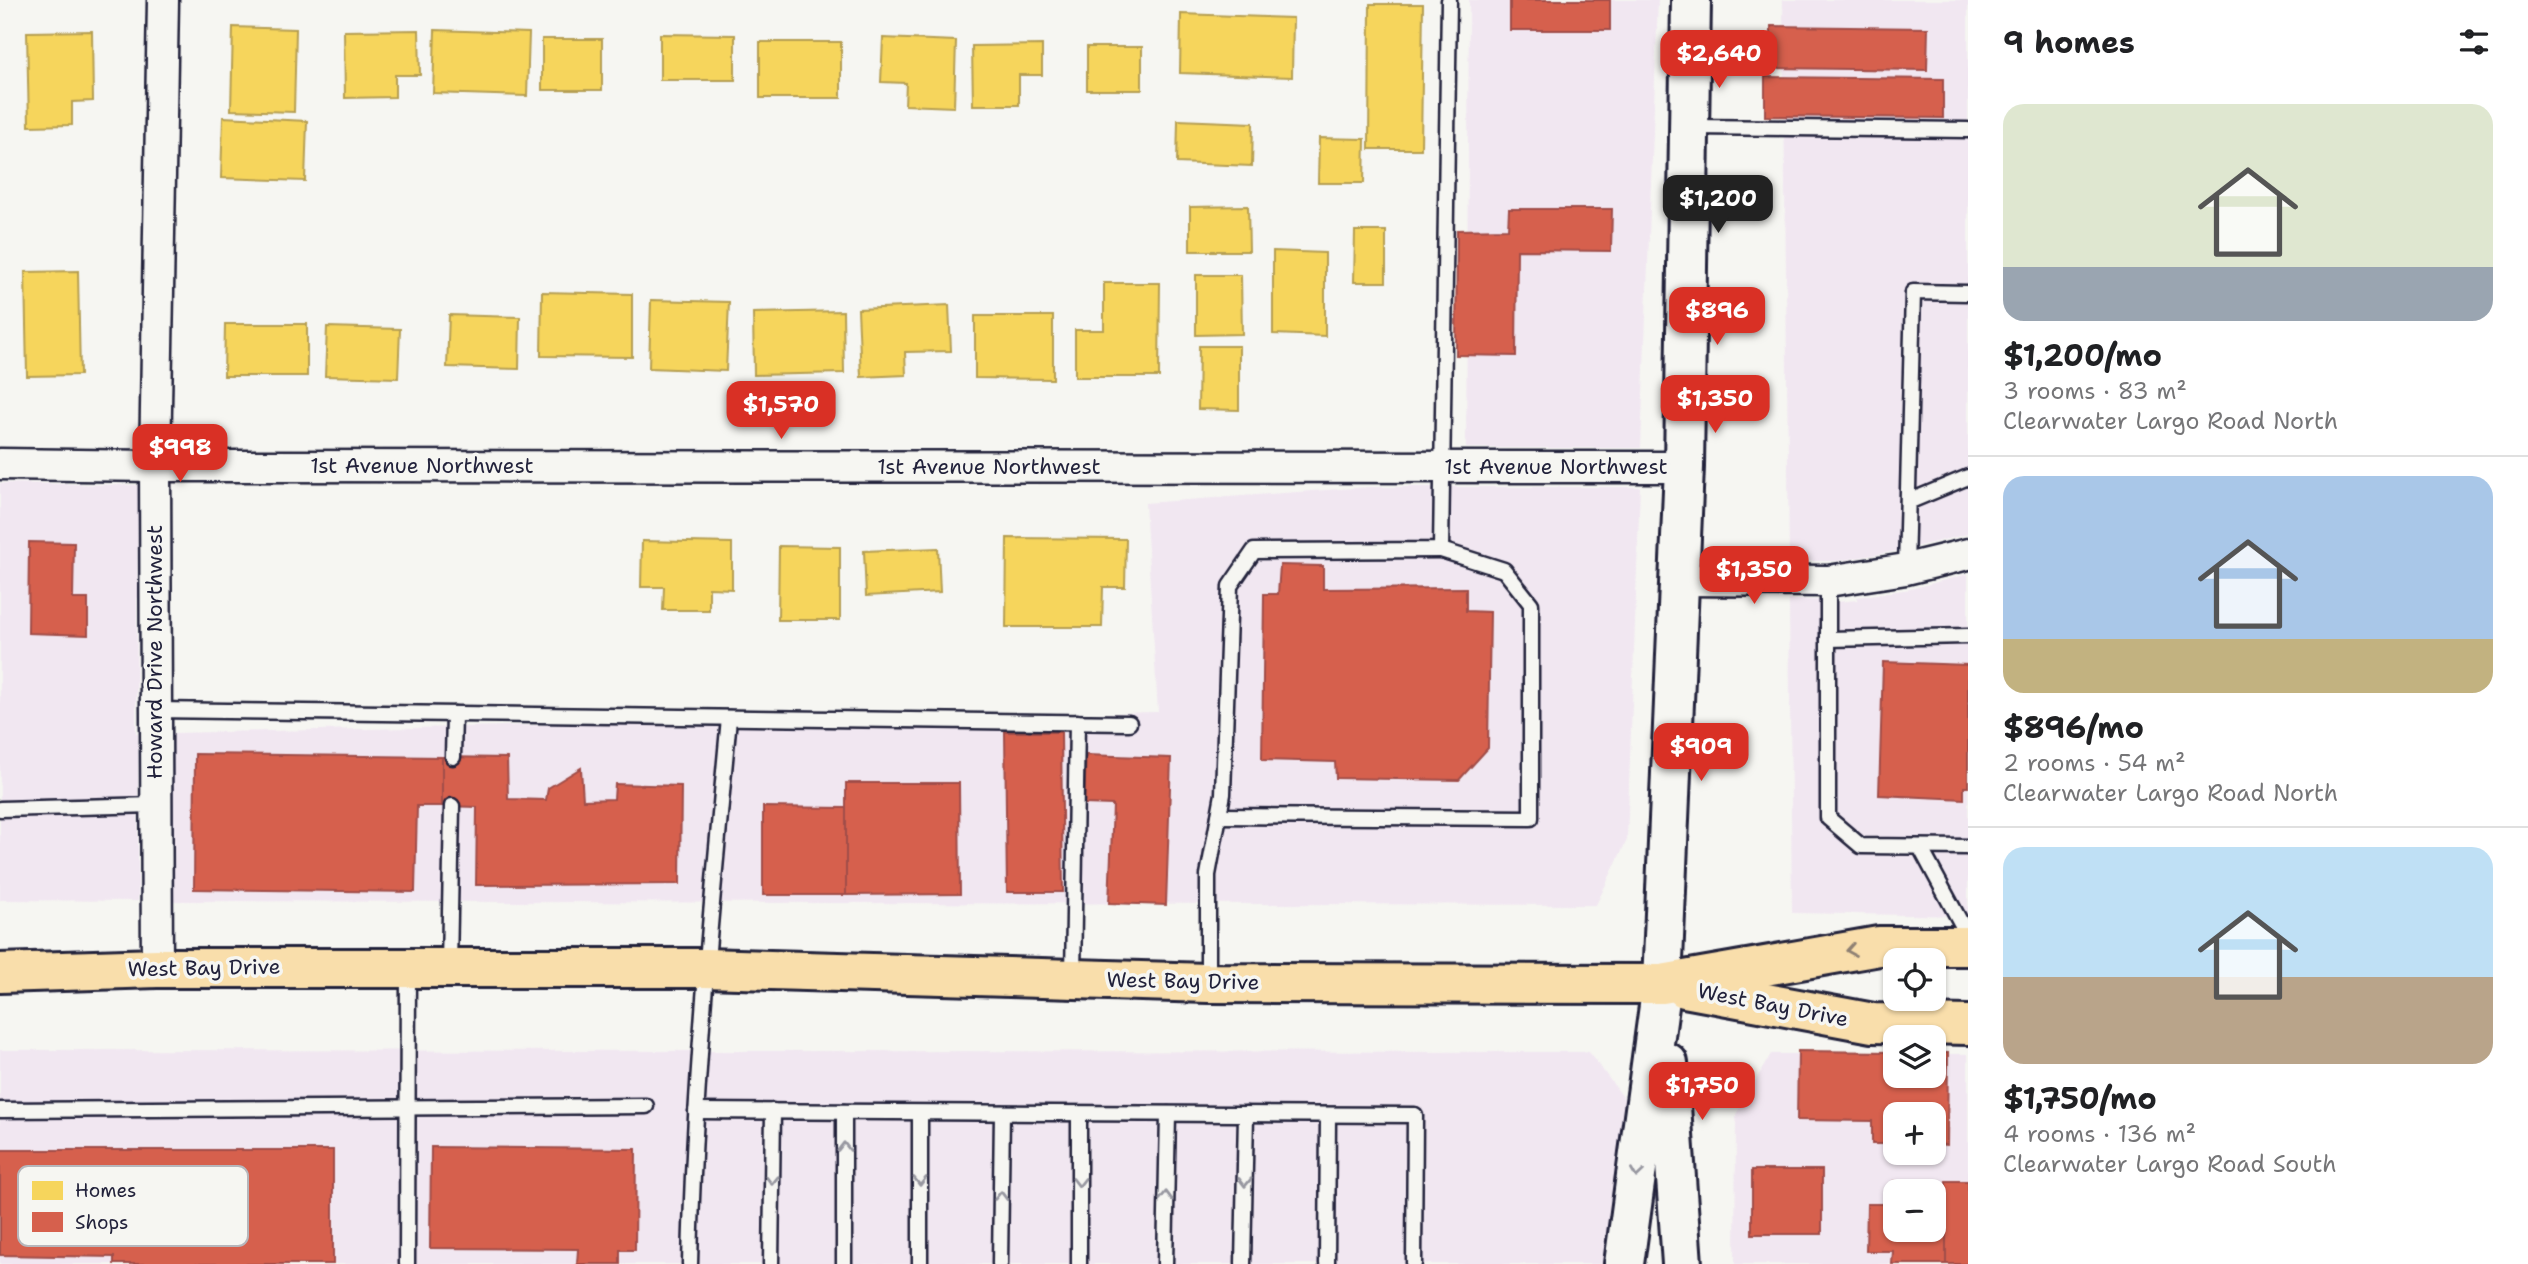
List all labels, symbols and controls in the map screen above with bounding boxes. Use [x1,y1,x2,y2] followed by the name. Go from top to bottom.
[2003,22,2135,63] text: 9 homes
[2455,23,2493,61] icon: filters
[1662,31,1776,90] pin: $2,640
[1676,38,1762,68] text: $2,640
[2185,149,2311,275] icon: home
[1661,176,1775,235] pin: $1,200
[1679,183,1757,213] text: $1,200
[1676,288,1758,347] pin: $896
[1685,295,1749,325] text: $896
[2003,335,2162,376] text: $1,200/mo
[1658,376,1772,435] pin: $1,350
[2003,376,2187,406] text: 3 rooms · 83 m²
[724,382,838,441] pin: $1,570
[1677,383,1753,413] text: $1,350
[743,389,819,419] text: $1,570
[2003,406,2338,436] text: Clearwater Largo Road North
[139,424,221,484] pin: $998
[148,432,212,462] text: $998
[310,452,534,480] street label: 1st Avenue Northwest
[877,453,1101,481] street label: 1st Avenue Northwest
[1444,453,1668,481] street label: 1st Avenue Northwest
[2185,521,2311,647] icon: home
[141,525,169,779] street label: Howard Drive Northwest
[1697,546,1811,606] pin: $1,350
[1716,554,1792,584] text: $1,350
[2003,707,2144,748] text: $896/mo
[1660,724,1742,783] pin: $909
[1670,731,1732,761] text: $909
[2003,748,2186,778] text: 2 rooms · 54 m²
[2003,778,2338,808] text: Clearwater Largo Road North
[2185,892,2311,1018] icon: home
[1845,942,1857,957] one-way arrow
[1883,948,1946,1242] map controls
[1883,948,1946,1011] button: locate
[127,953,281,983] street label: West Bay Drive
[1106,966,1260,996] street label: West Bay Drive
[1695,977,1851,1033] street label: West Bay Drive
[1883,1025,1946,1088] button: layers
[1645,1062,1759,1122] pin: $1,750
[1665,1070,1739,1100] text: $1,750
[2003,1078,2157,1119] text: $1,750/mo
[1883,1102,1946,1165] button: +
[2003,1119,2196,1149] text: 4 rooms · 136 m²
[836,1141,852,1151] one-way arrow
[2003,1149,2337,1179] text: Clearwater Largo Road South
[18,1166,248,1246] legend
[1629,1167,1644,1179] one-way arrow
[764,1175,780,1185] one-way arrow
[912,1176,928,1187] one-way arrow
[1071,1177,1087,1188] one-way arrow
[75,1178,136,1203] text: Homes
[1237,1178,1253,1188] one-way arrow
[1883,1179,1946,1242] button: −
[993,1190,1009,1201] one-way arrow
[1158,1190,1174,1201] one-way arrow
[75,1210,129,1235] text: Shops

